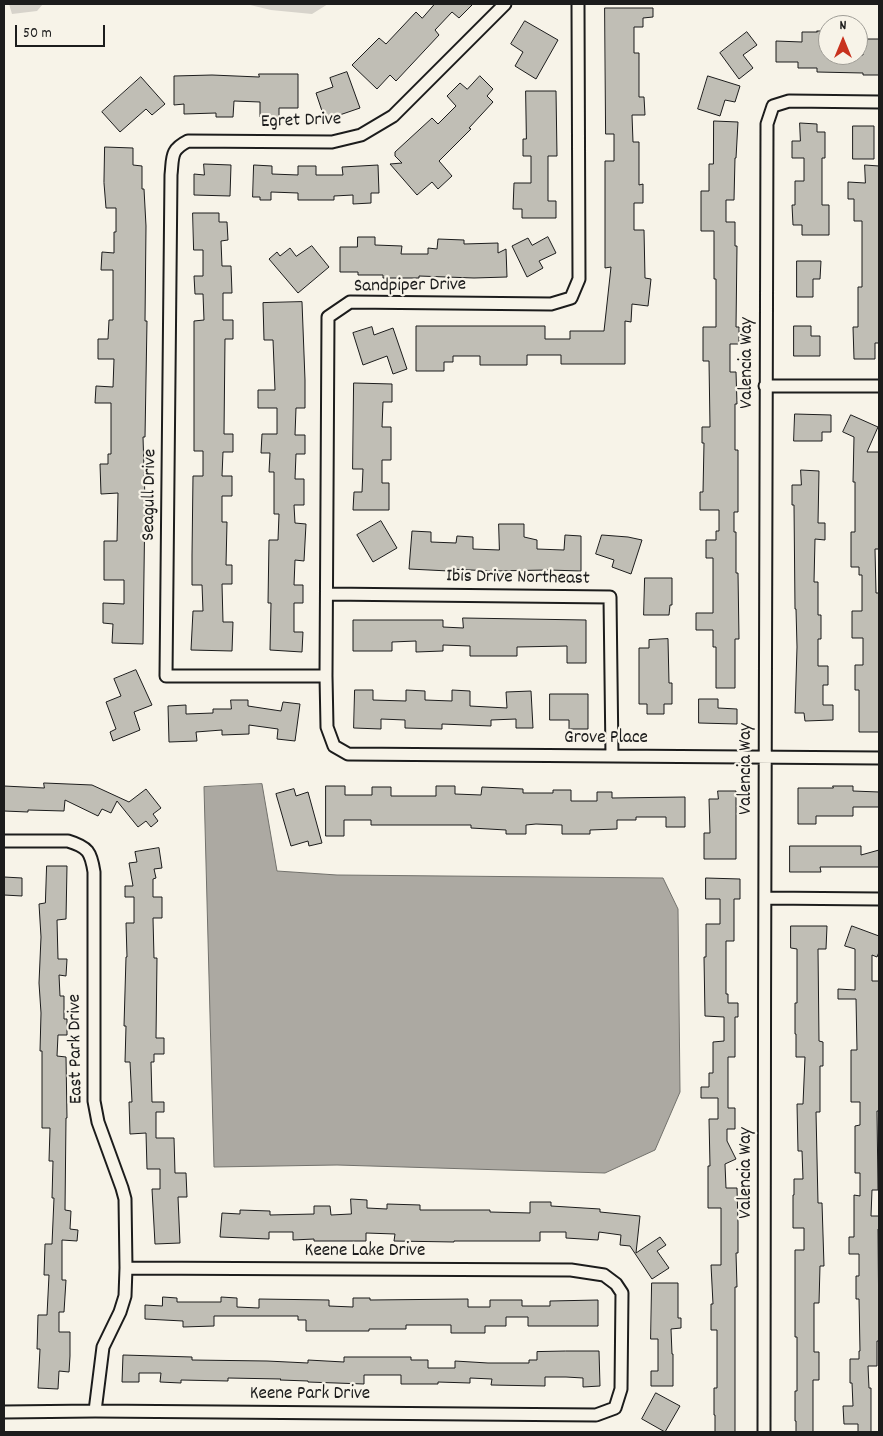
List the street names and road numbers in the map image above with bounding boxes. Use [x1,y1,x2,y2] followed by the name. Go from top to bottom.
[260,109,342,135] street label: Egret Drive
[354,275,466,299] street label: Sandpiper Drive
[737,317,759,409] street label: Valencia Way
[139,449,163,541] street label: Seagull Drive
[446,566,590,592] street label: Ibis Drive Northeast
[736,723,758,815] street label: Valencia Way
[564,728,648,750] street label: Grove Place
[65,994,89,1104] street label: East Park Drive
[736,1127,758,1219] street label: Valencia Way
[305,1241,425,1263] street label: Keene Lake Drive
[250,1384,370,1406] street label: Keene Park Drive

